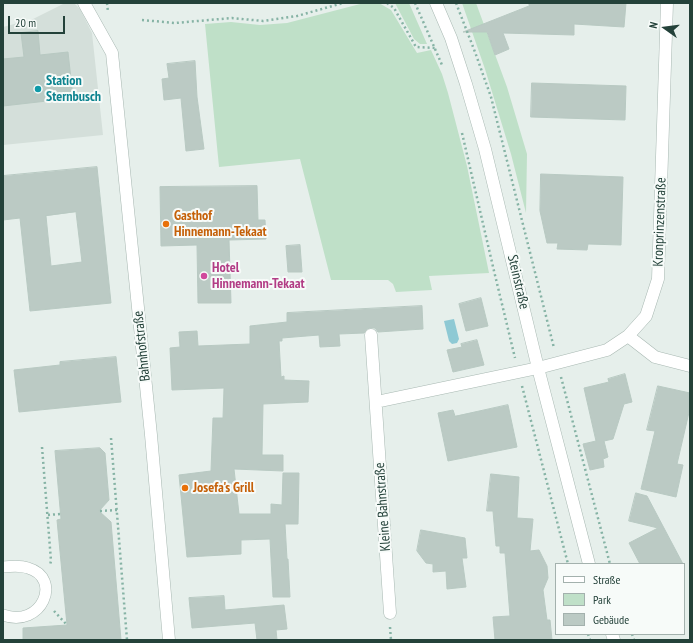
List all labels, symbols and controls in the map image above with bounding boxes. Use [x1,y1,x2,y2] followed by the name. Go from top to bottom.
[10,8,67,34] scale bar
[645,8,685,48] north arrow
[15,15,36,30] text: 20 m
[646,21,661,30] text: N
[46,73,101,106] place label: Station Sternbusch
[33,84,43,94] marker: Station Sternbusch
[650,177,670,267] street label: Kronprinzenstraße
[174,208,267,240] place label: Gasthof Hinnemann-Tekaat
[161,219,171,229] marker: Gasthof Hinnemann-Tekaat
[504,253,532,311] street label: Steinstraße
[212,260,305,292] place label: Hotel Hinnemann-Tekaat
[199,271,209,281] marker: Hotel Hinnemann-Tekaat
[130,310,154,382] street label: Bahnhofstraße
[372,462,394,552] street label: Kleine Bahnstraße
[193,480,254,496] place label: Josefa's Grill
[180,483,190,493] marker: Josefa's Grill
[555,563,685,635] legend
[593,572,620,587] text: Straße
[593,592,611,607] text: Park
[593,612,629,627] text: Gebäude

